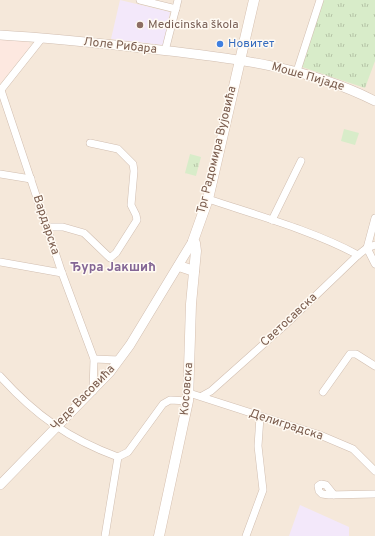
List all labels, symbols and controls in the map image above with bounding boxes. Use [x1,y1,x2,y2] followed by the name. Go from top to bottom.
[148,17,239,33] place label: Medicinska škola
[135,20,145,30] marker: Medicinska škola
[82,34,158,58] street label: Лоле Рибара
[228,36,275,52] place label: Новитет
[215,39,225,49] marker: Новитет
[270,59,346,95] street label: Моше Пијаде
[193,84,241,216] street label: Трг Радомира Вујовића
[29,193,63,257] street label: Вардарска
[70,260,156,276] district label: Ђура Јакшић
[257,290,321,350] street label: Светосавска
[47,361,119,435] street label: Чеде Васовића
[177,362,197,416] street label: Косовска
[247,406,325,444] street label: Делиградска

